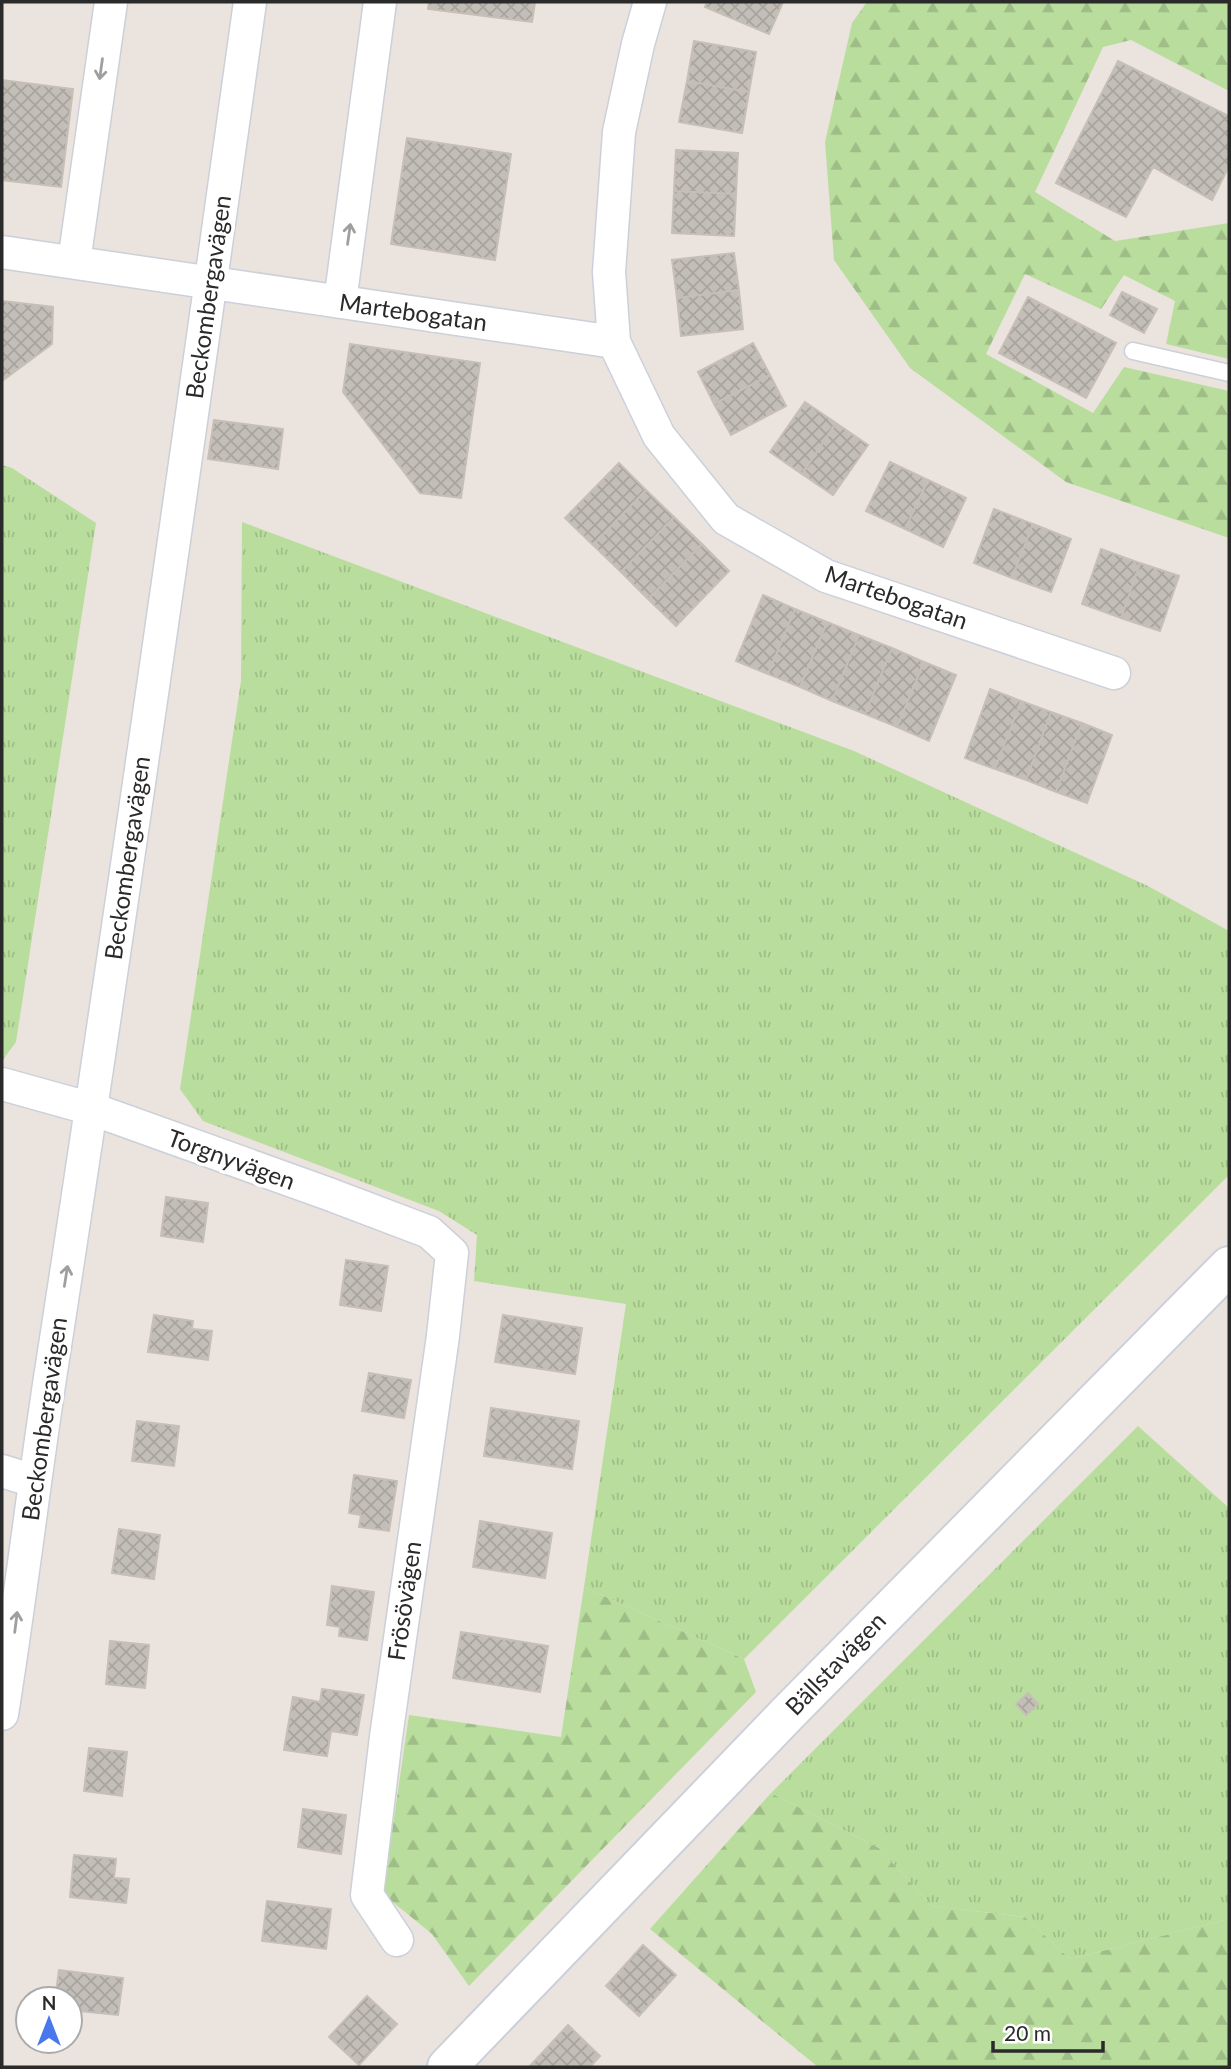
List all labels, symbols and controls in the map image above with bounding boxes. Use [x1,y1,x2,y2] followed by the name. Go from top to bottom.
[95,57,108,80] one-way arrow
[179,193,236,401] street label: Beckombergavägen
[343,224,356,246] one-way arrow
[337,287,489,336] street label: Martebogatan
[821,559,972,635] street label: Martebogatan
[98,754,155,962] street label: Beckombergavägen
[164,1122,299,1195] street label: Torgnyvägen
[60,1265,73,1287] one-way arrow
[15,1315,72,1523] street label: Beckombergavägen
[381,1539,426,1662] street label: Frösövägen
[779,1606,891,1720] street label: Bällstavägen
[10,1611,23,1634] one-way arrow
[14,1985,84,2055] north arrow
[42,1991,56,2014] text: N
[993,2010,1103,2054] scale bar
[1004,2020,1051,2045] text: 20 m

